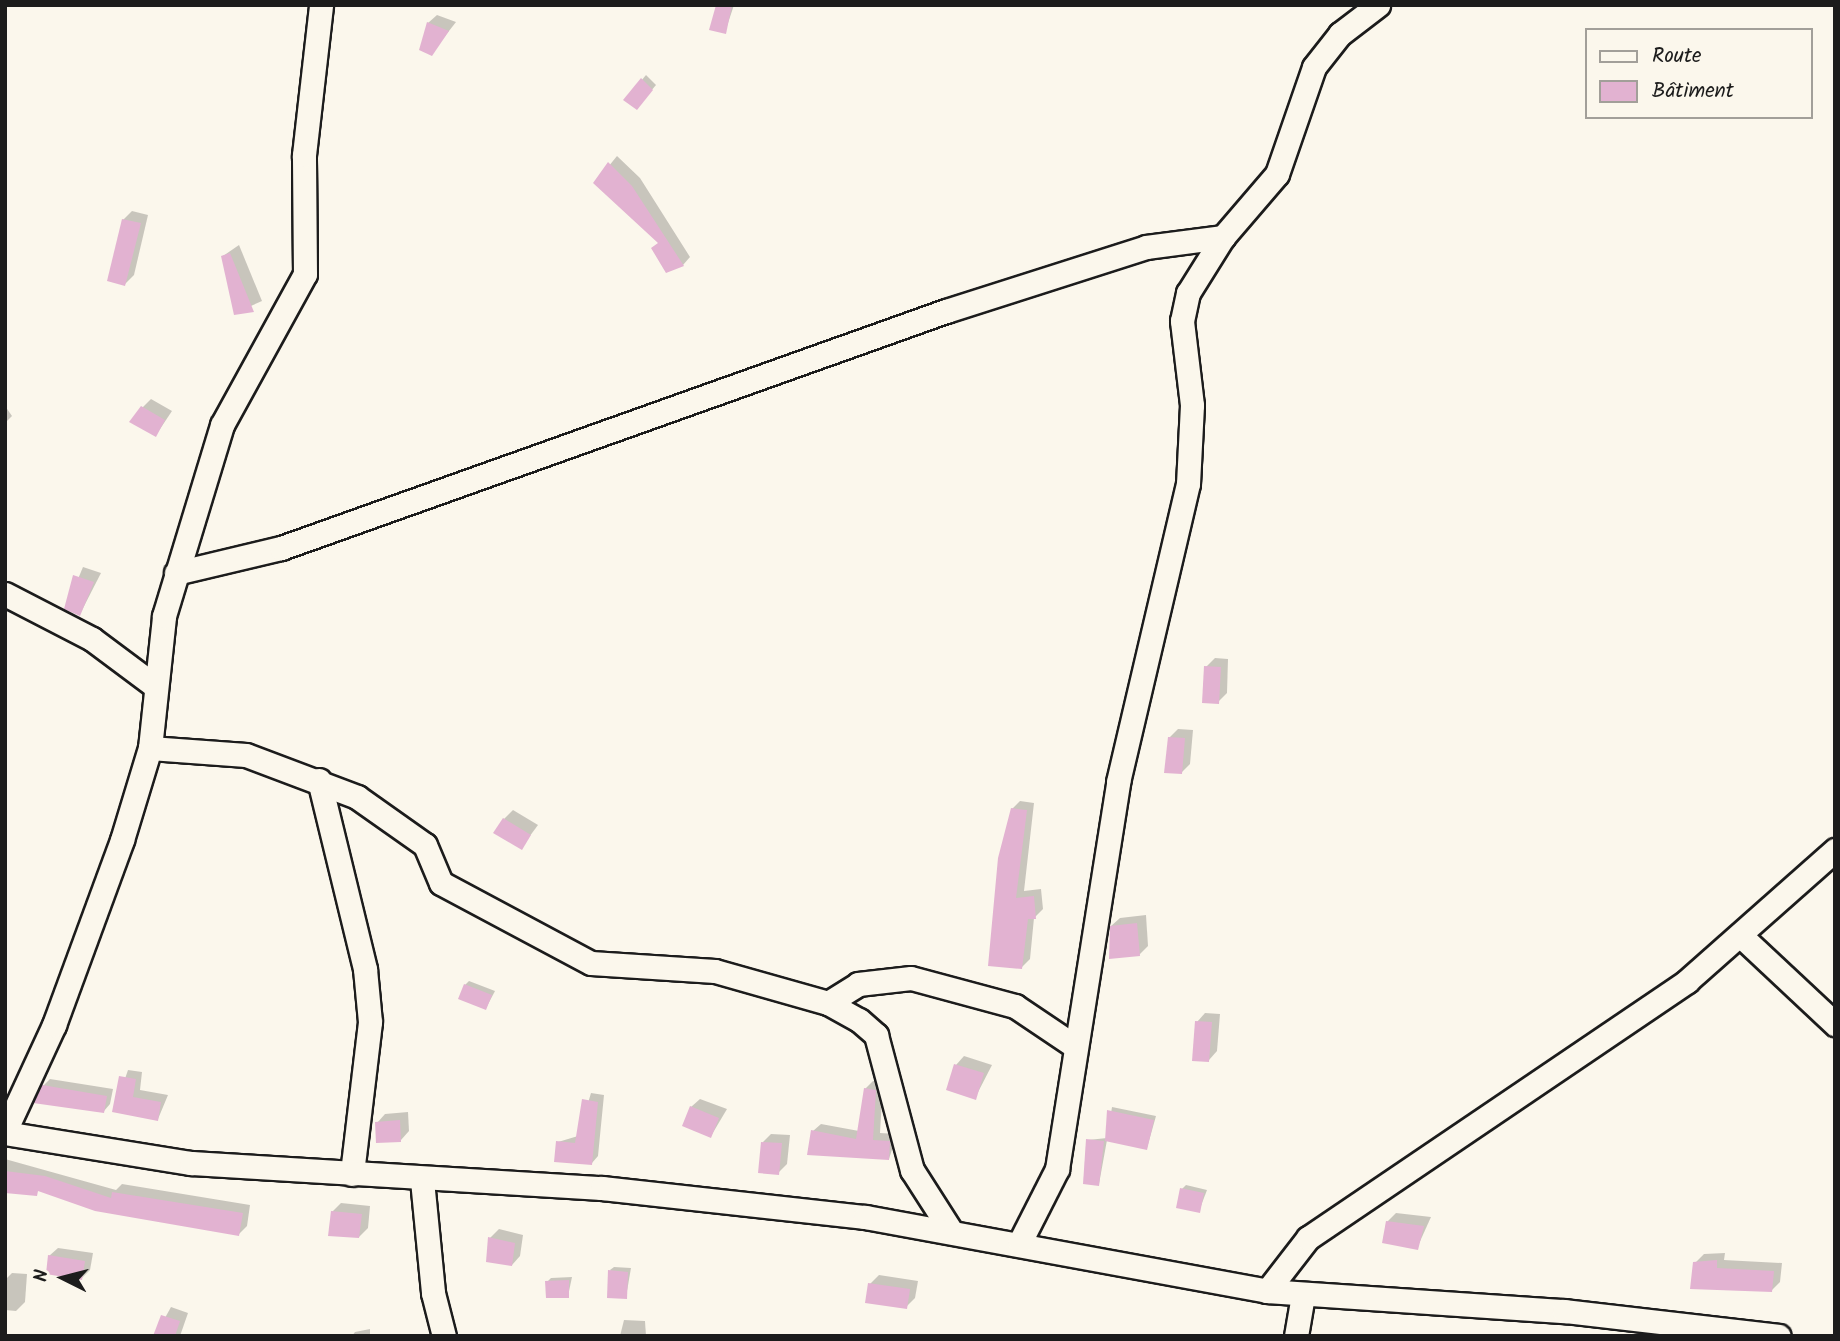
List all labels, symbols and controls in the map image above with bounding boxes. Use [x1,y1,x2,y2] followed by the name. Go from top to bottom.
[1584,28,1812,119] legend
[1652,40,1701,73] text: Route
[1652,75,1734,108] text: Bâtiment
[28,1243,98,1313] north arrow
[27,1268,58,1283] text: N

